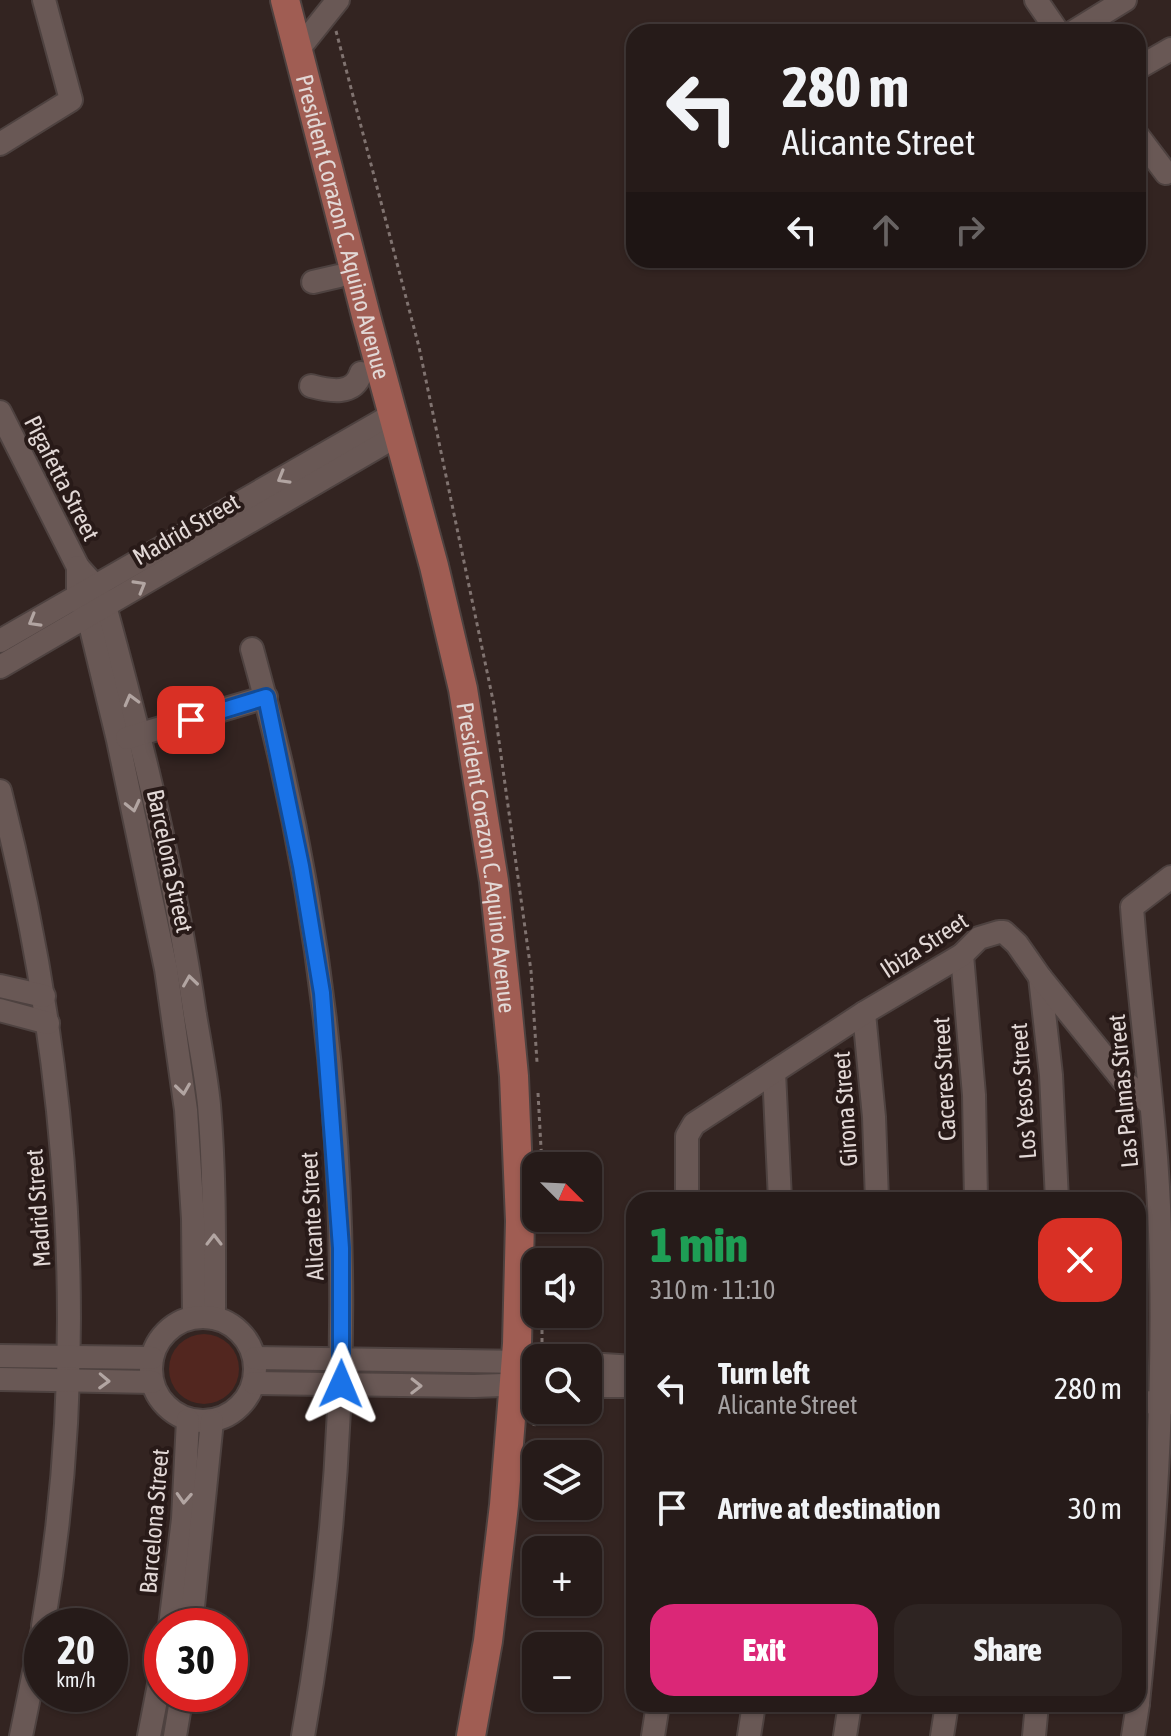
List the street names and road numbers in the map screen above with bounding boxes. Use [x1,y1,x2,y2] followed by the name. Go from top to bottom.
[291,71,396,382] street label: President Corazon C. Aquino Avenue
[19,411,105,545] street label: Pigafetta Street
[128,488,244,570] street label: Madrid Street
[452,700,521,1014] street label: President Corazon C. Aquino Avenue
[142,787,198,935] street label: Barcelona Street
[875,907,973,983] street label: Ibiza Street
[1103,1013,1143,1169] street label: Las Palmas Street
[927,1016,961,1142] street label: Caceres Street
[1005,1022,1041,1160] street label: Los Yesos Street
[828,1050,862,1167] street label: Girona Street
[20,1148,56,1268] street label: Madrid Street
[295,1151,329,1281] street label: Alicante Street
[134,1447,174,1595] street label: Barcelona Street

